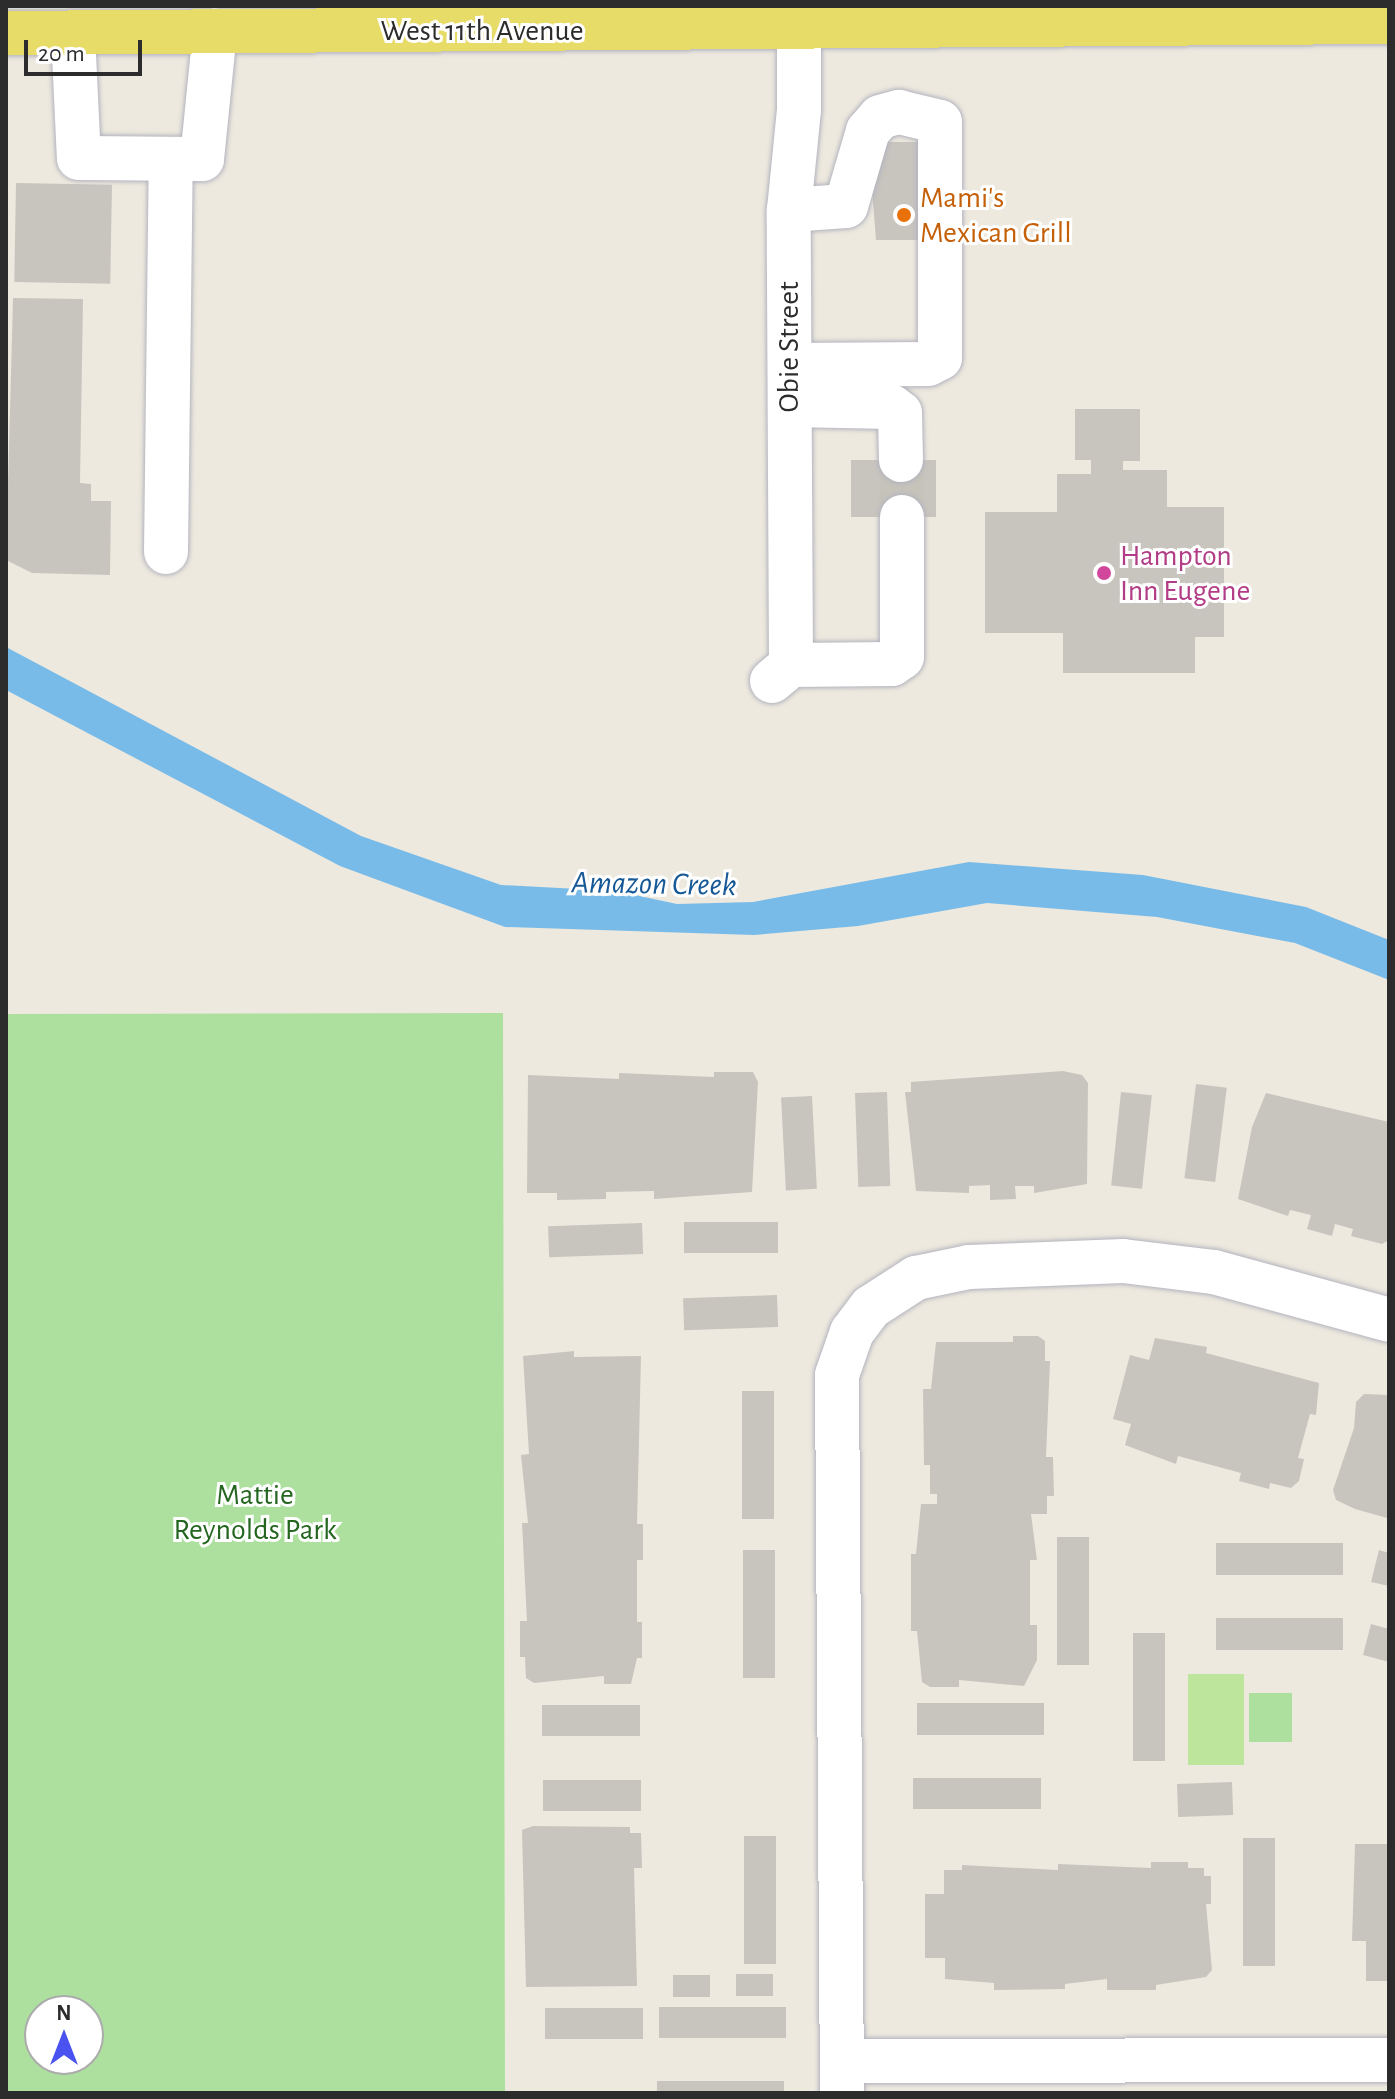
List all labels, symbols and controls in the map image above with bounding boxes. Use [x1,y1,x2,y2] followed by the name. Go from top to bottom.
[380,13,584,49] street label: West 11th Avenue
[28,24,146,74] scale bar
[38,42,85,66] text: 20 m
[920,180,1072,250] place label: Mami's Mexican Grill
[895,206,913,224] marker: Mami's Mexican Grill
[771,281,807,413] street label: Obie Street
[1120,538,1250,608] place label: Hampton Inn Eugene
[1095,564,1113,582] marker: Hampton Inn Eugene
[571,863,737,905] water label: Amazon Creek
[173,1477,337,1548] park label: Mattie Reynolds Park
[24,1995,104,2075] north arrow
[56,2002,72,2024] text: N

